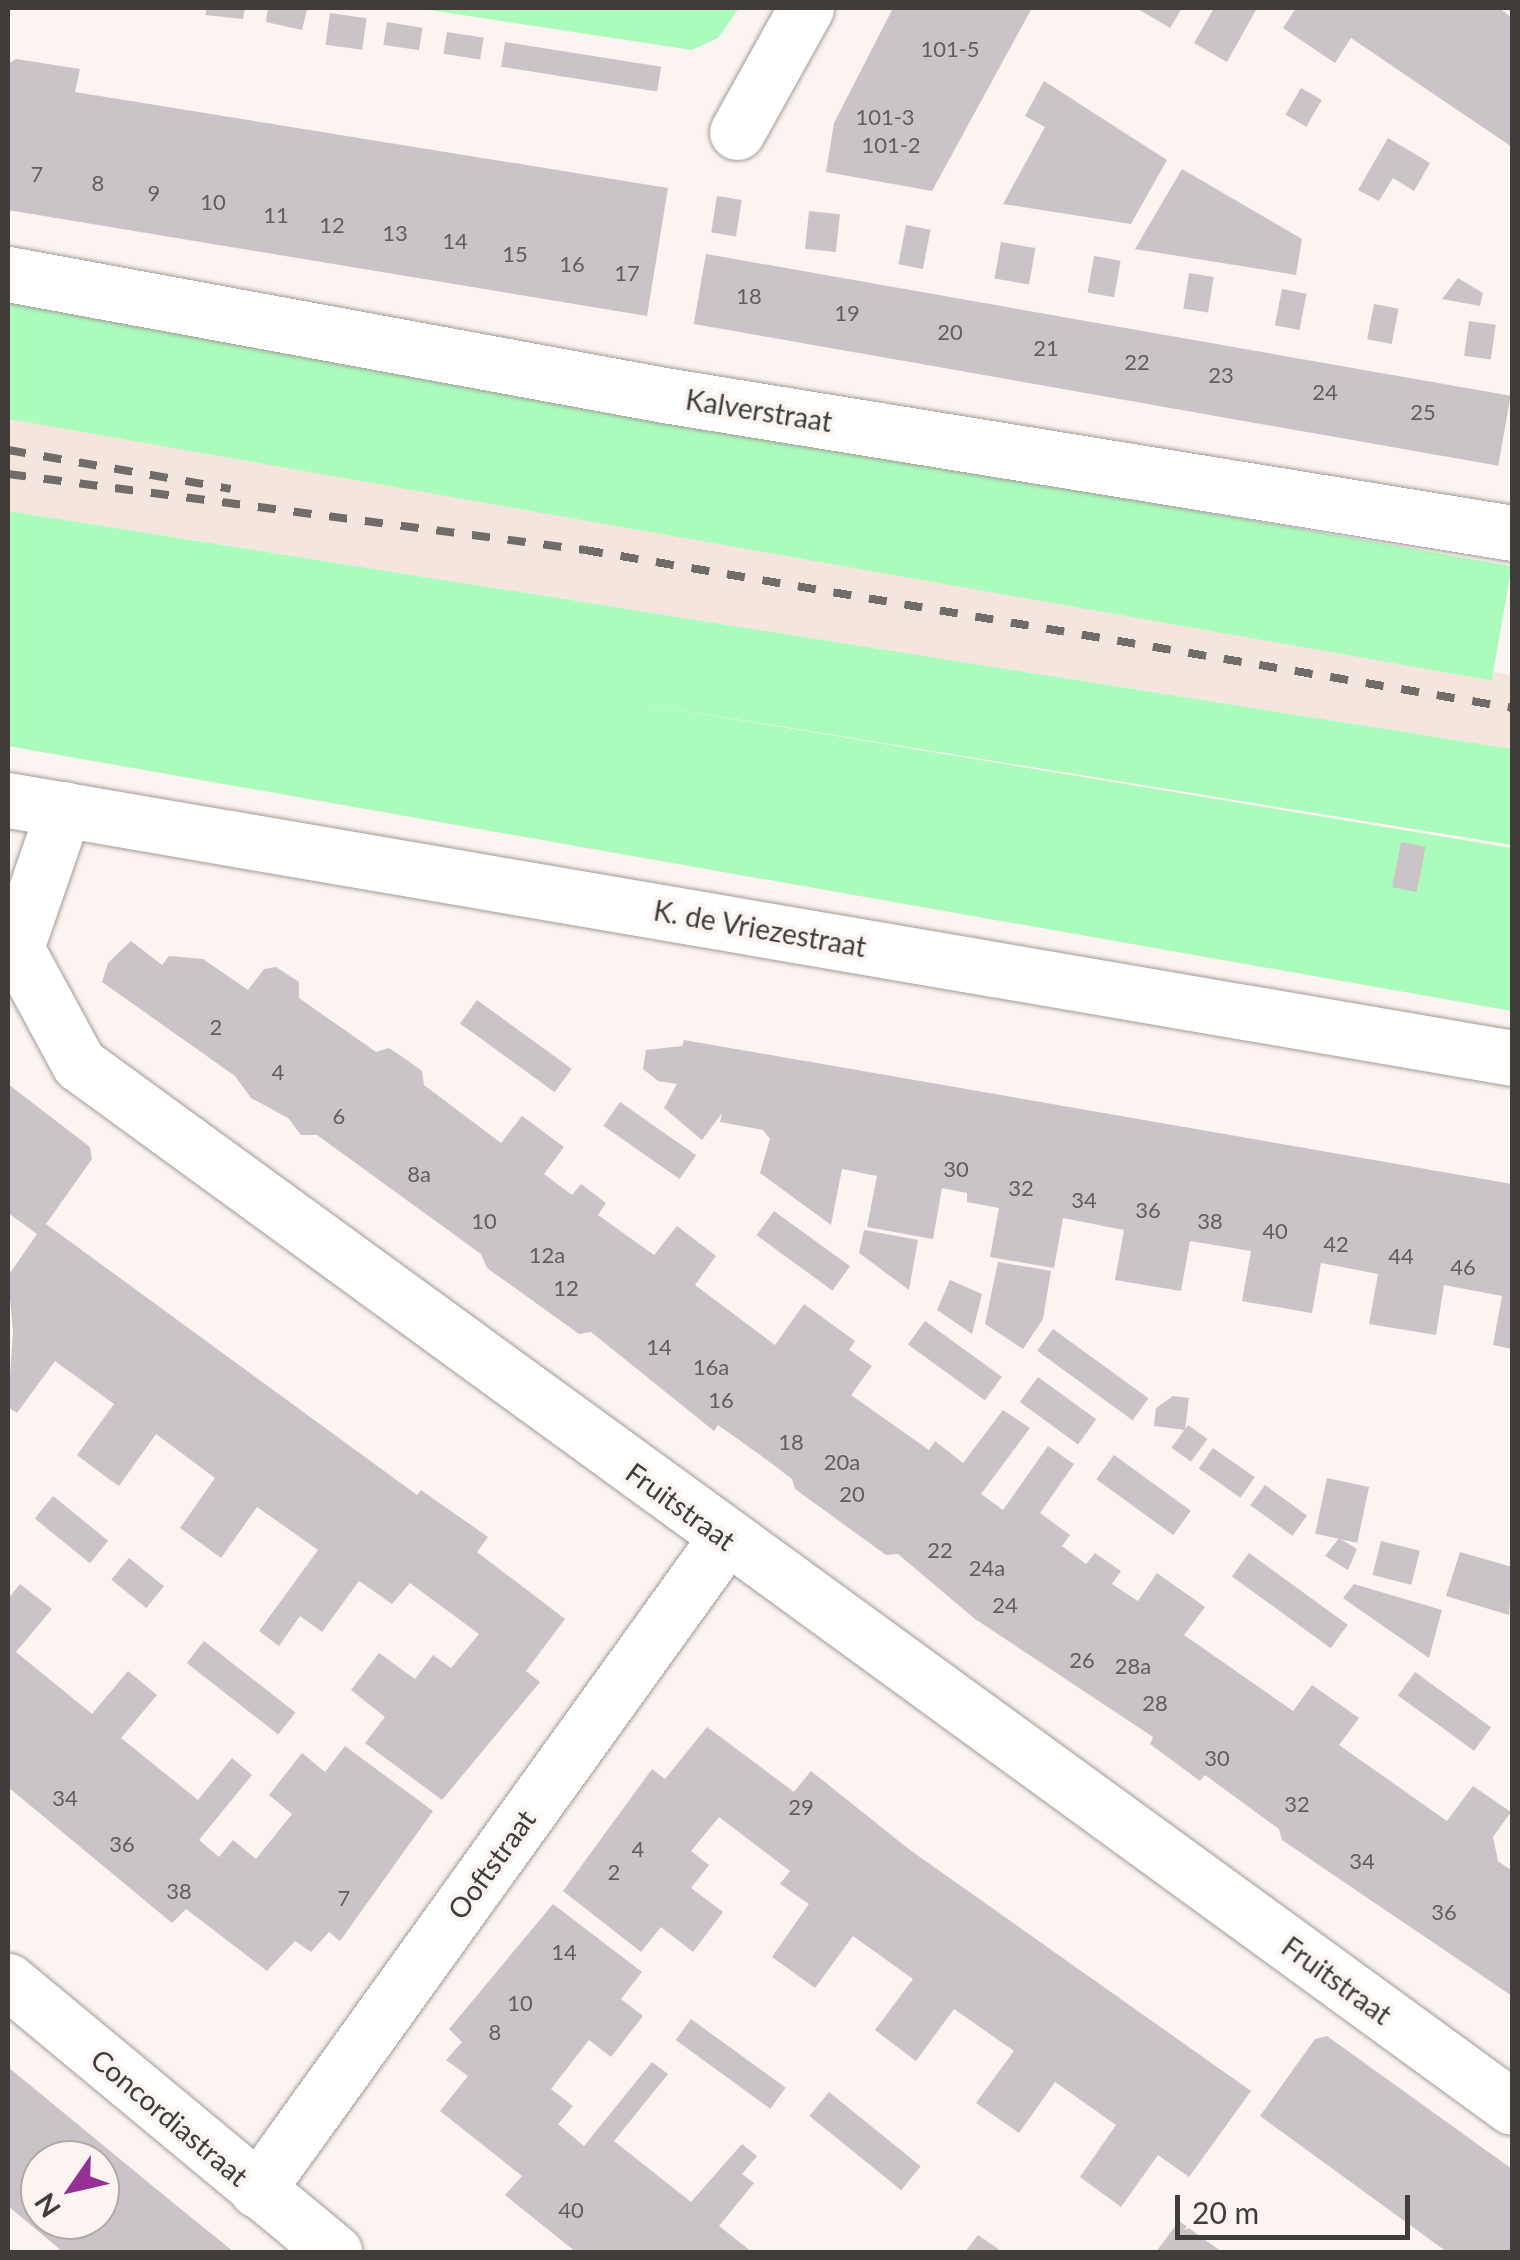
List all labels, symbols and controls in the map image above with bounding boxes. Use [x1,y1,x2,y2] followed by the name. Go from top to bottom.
[920,36,980,62] house number: 101-5
[855,104,915,130] house number: 101-3
[861,132,921,158] house number: 101-2
[31,161,43,187] house number: 7
[92,170,104,196] house number: 8
[148,180,160,206] house number: 9
[200,189,226,215] house number: 10
[263,202,289,228] house number: 11
[319,212,345,238] house number: 12
[382,220,408,246] house number: 13
[442,228,468,254] house number: 14
[502,241,528,267] house number: 15
[559,251,585,277] house number: 16
[614,260,640,286] house number: 17
[736,283,762,309] house number: 18
[834,300,860,326] house number: 19
[937,319,963,345] house number: 20
[1033,335,1059,361] house number: 21
[1124,349,1150,375] house number: 22
[1208,362,1234,388] house number: 23
[1312,379,1338,405] house number: 24
[683,382,835,438] street label: Kalverstraat
[1410,399,1436,425] house number: 25
[651,893,869,963] street label: K. de Vriezestraat
[210,1014,222,1040] house number: 2
[272,1059,284,1085] house number: 4
[333,1103,345,1129] house number: 6
[943,1156,969,1182] house number: 30
[407,1161,431,1187] house number: 8a
[1008,1175,1034,1201] house number: 32
[1071,1187,1097,1213] house number: 34
[1135,1197,1161,1223] house number: 36
[471,1208,497,1234] house number: 10
[1197,1208,1223,1234] house number: 38
[1262,1218,1288,1244] house number: 40
[1323,1231,1349,1257] house number: 42
[529,1242,565,1268] house number: 12a
[1388,1243,1414,1269] house number: 44
[1450,1254,1476,1280] house number: 46
[553,1275,579,1301] house number: 12
[646,1334,672,1360] house number: 14
[693,1354,729,1380] house number: 16a
[708,1387,734,1413] house number: 16
[778,1429,804,1455] house number: 18
[824,1449,860,1475] house number: 20a
[620,1455,742,1557] street label: Fruitstraat
[839,1481,865,1507] house number: 20
[927,1537,953,1563] house number: 22
[969,1555,1005,1581] house number: 24a
[992,1592,1018,1618] house number: 24
[1069,1647,1095,1673] house number: 26
[1115,1653,1151,1679] house number: 28a
[1142,1690,1168,1716] house number: 28
[1204,1745,1230,1771] house number: 30
[52,1785,78,1811] house number: 34
[1284,1791,1310,1817] house number: 32
[788,1794,814,1820] house number: 29
[440,1803,542,1925] street label: Ooftstraat
[109,1831,135,1857] house number: 36
[632,1836,644,1862] house number: 4
[1349,1848,1375,1874] house number: 34
[608,1859,620,1885] house number: 2
[166,1878,192,1904] house number: 38
[338,1885,350,1911] house number: 7
[1431,1899,1457,1925] house number: 36
[1276,1929,1398,2031] street label: Fruitstraat
[551,1939,577,1965] house number: 14
[507,1990,533,2016] house number: 10
[489,2019,501,2045] house number: 8
[85,2042,255,2192] street label: Concordiastraat
[20,2140,120,2240] north arrow
[1180,2175,1415,2237] scale bar
[27,2187,67,2224] text: N
[1192,2194,1259,2230] text: 20 m
[558,2197,584,2223] house number: 40

